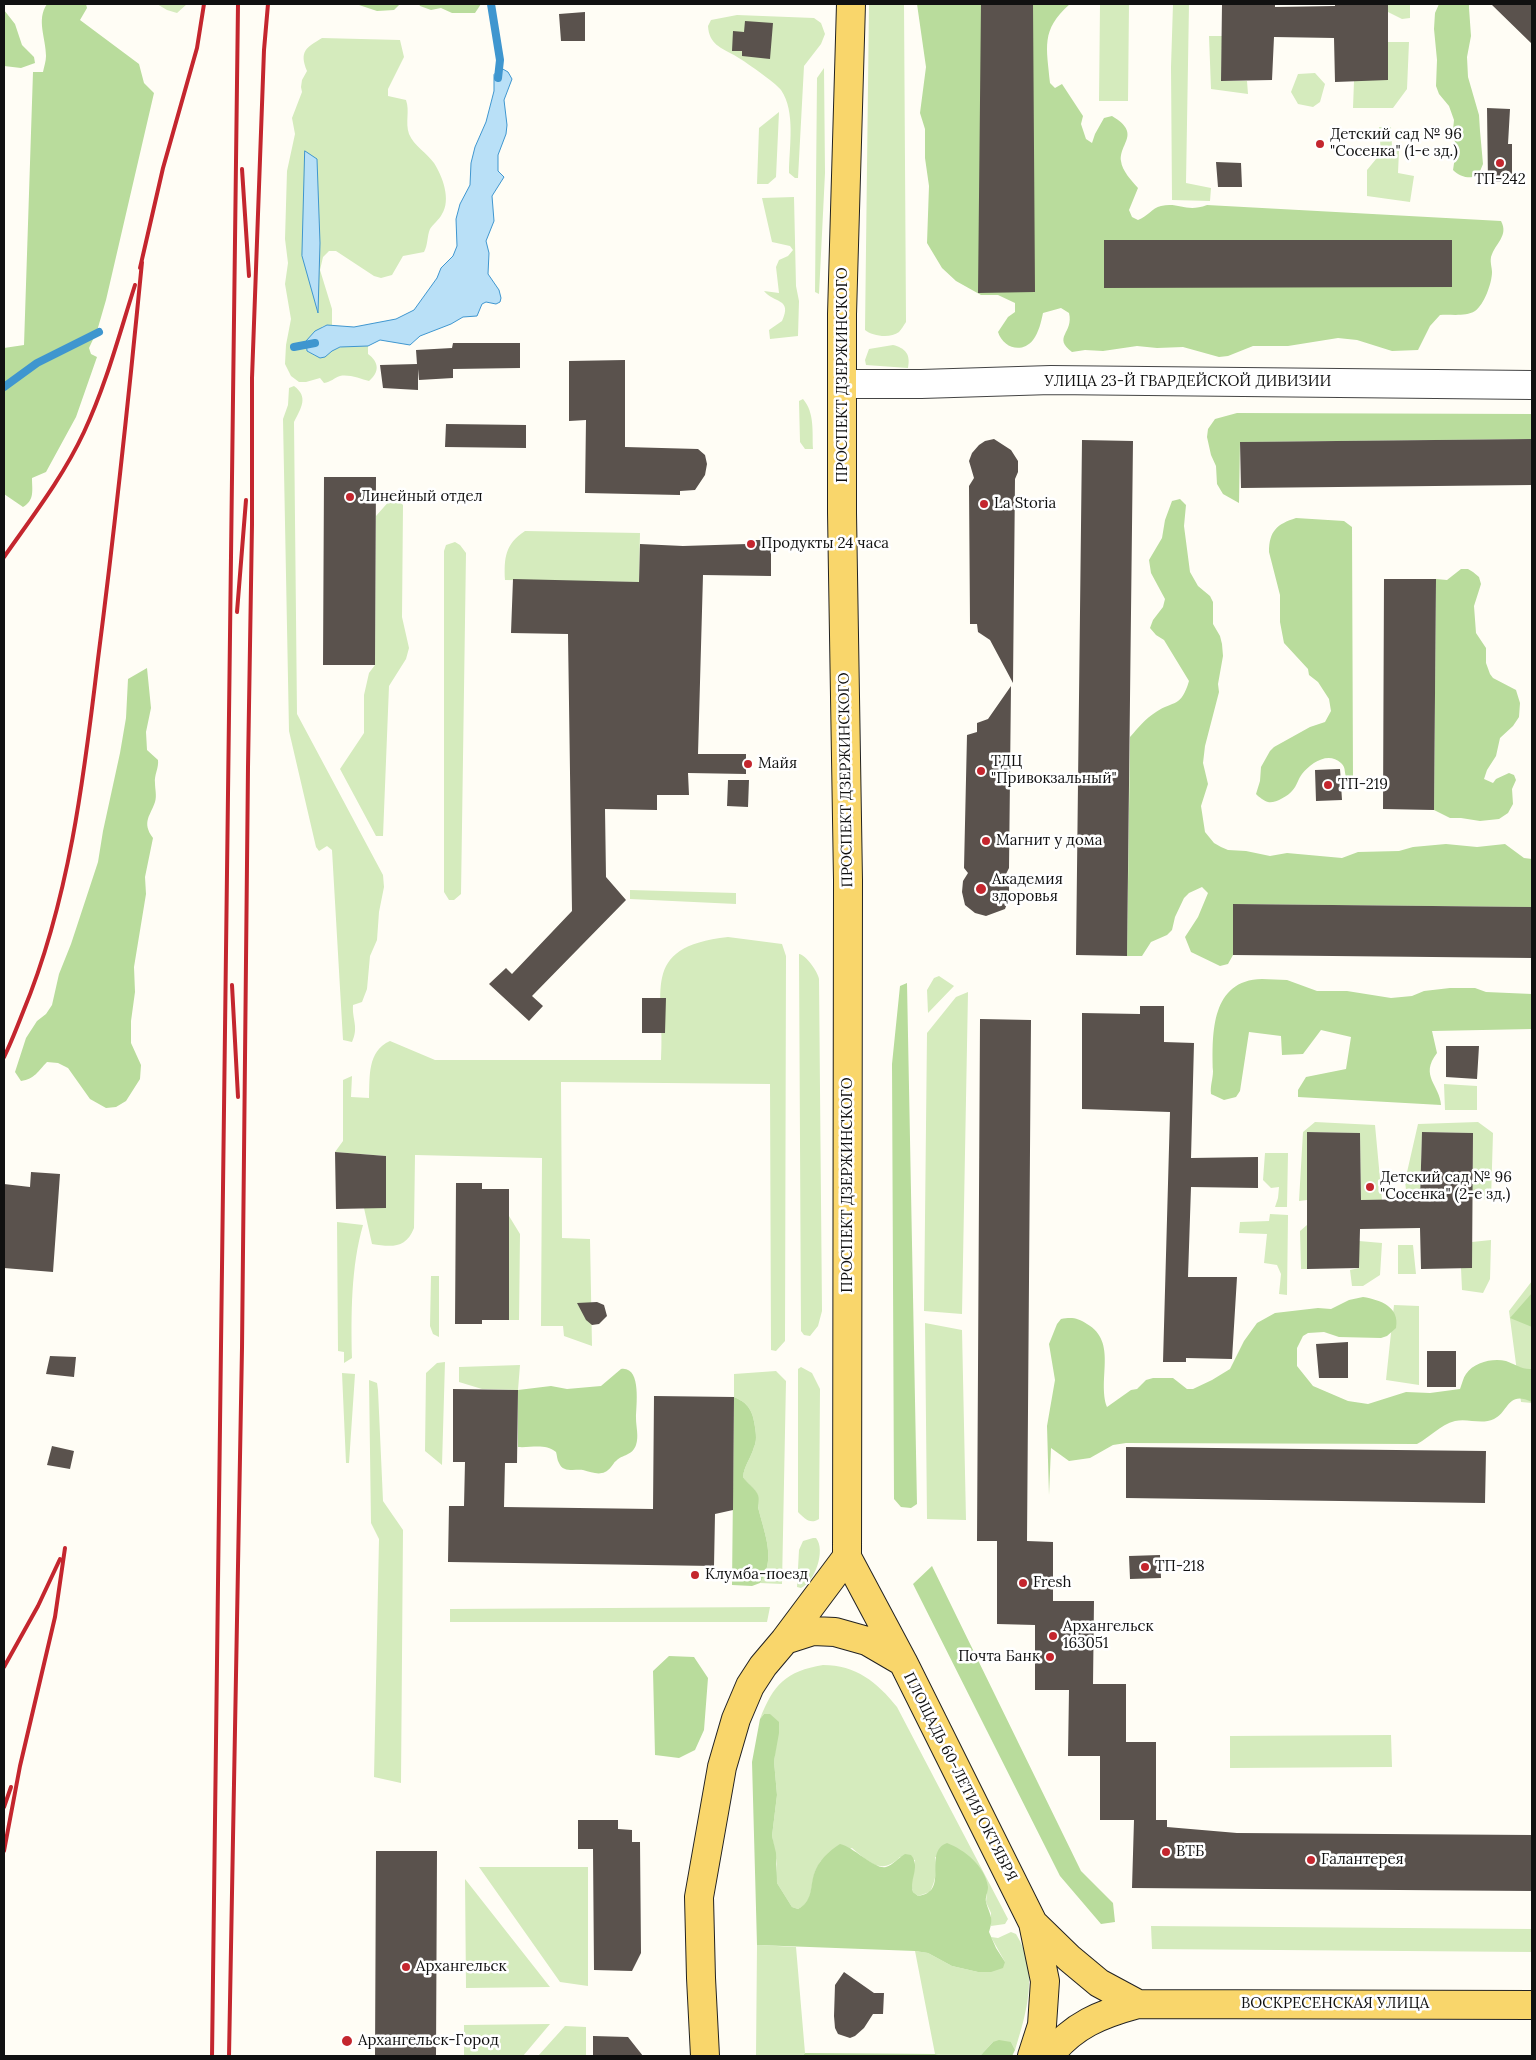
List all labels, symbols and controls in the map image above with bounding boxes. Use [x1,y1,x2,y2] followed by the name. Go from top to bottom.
[1330,126,1462,161] place label: Детский сад № 96 "Сосенка" (1-е зд.)
[1314,138,1326,150] marker: Детский сад № 96 "Сосенка" (1-е зд.)
[1494,157,1506,169] marker: ТП-242
[1474,171,1526,189] place label: ТП-242
[834,267,852,483] street label: ПРОСПЕКТ ДЗЕРЖИНСКОГО
[1045,373,1331,391] street label: УЛИЦА 23-Й ГВАРДЕЙСКОЙ ДИВИЗИИ
[360,488,483,506] place label: Линейный отдел
[344,491,356,503] marker: Линейный отдел
[994,495,1056,513] place label: La Storia
[978,498,990,510] marker: La Storia
[761,535,889,553] place label: Продукты 24 часа
[745,538,757,550] marker: Продукты 24 часа
[835,672,857,888] street label: ПРОСПЕКТ ДЗЕРЖИНСКОГО
[991,753,1117,788] place label: ТДЦ "Привокзальный"
[758,755,797,773] place label: Майя
[742,758,754,770] marker: Майя
[975,765,987,777] marker: ТДЦ "Привокзальный"
[1338,776,1388,794] place label: ТП-219
[1322,779,1334,791] marker: ТП-219
[996,832,1102,850] place label: Магнит у дома
[980,835,992,847] marker: Магнит у дома
[992,871,1063,906] place label: Академия здоровья
[974,882,988,896] marker: Академия здоровья
[839,1077,857,1293] street label: ПРОСПЕКТ ДЗЕРЖИНСКОГО
[1380,1169,1512,1204] place label: Детский сад № 96 "Сосенка" (2-е зд.)
[1364,1181,1376,1193] marker: Детский сад № 96 "Сосенка" (2-е зд.)
[1155,1558,1205,1576] place label: ТП-218
[1139,1561,1151,1573] marker: ТП-218
[705,1566,808,1584] place label: Клумба-поезд
[689,1569,701,1581] marker: Клумба-поезд
[1033,1574,1072,1592] place label: Fresh
[1017,1577,1029,1589] marker: Fresh
[1063,1618,1154,1653] place label: Архангельск 163051
[1047,1630,1059,1642] marker: Архангельск 163051
[958,1648,1040,1666] place label: Почта Банк
[1044,1651,1056,1663] marker: Почта Банк
[899,1670,1021,1884] street label: ПЛОЩАДЬ 60-ЛЕТИЯ ОКТЯБРЯ
[1176,1843,1204,1861] place label: ВТБ
[1160,1846,1172,1858] marker: ВТБ
[1321,1851,1404,1869] place label: Галантерея
[1305,1854,1317,1866] marker: Галантерея
[416,1958,507,1976] place label: Архангельск
[400,1961,412,1973] marker: Архангельск
[1241,1995,1429,2013] street label: ВОСКРЕСЕНСКАЯ УЛИЦА
[358,2032,499,2050] place label: Архангельск-Город
[340,2034,354,2048] marker: Архангельск-Город

